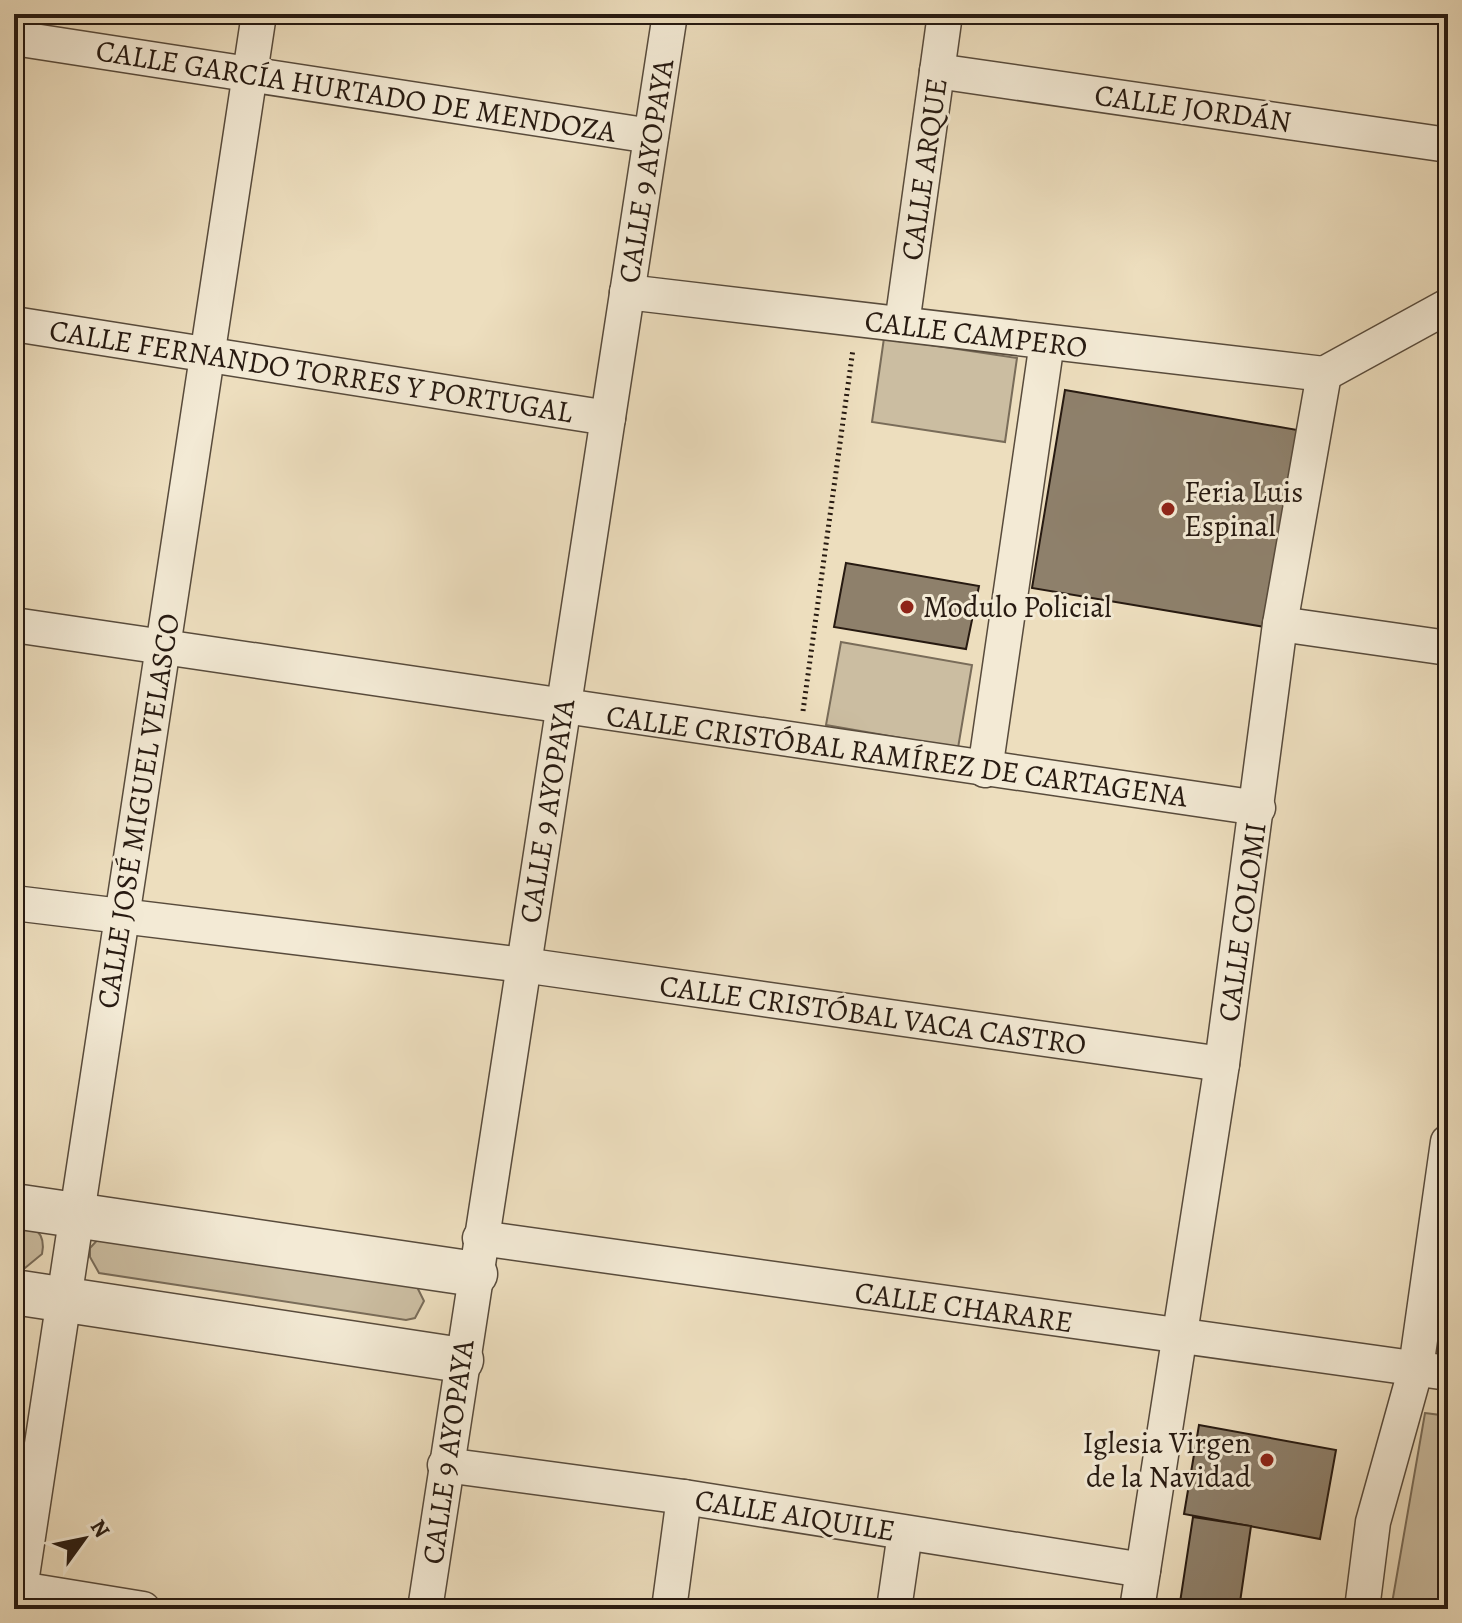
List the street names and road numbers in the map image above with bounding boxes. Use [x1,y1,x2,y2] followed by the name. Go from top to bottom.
[93,30,619,152] street label: CALLE GARCÍA HURTADO DE MENDOZA
[609,56,684,286] street label: CALLE 9 AYOPAYA
[1092,74,1294,142] street label: CALLE JORDÁN
[891,75,957,263] street label: CALLE ARQUE
[862,301,1090,367] street label: CALLE CAMPERO
[47,310,576,432] street label: CALLE FERNANDO TORRES Y PORTUGAL
[87,611,189,1011] street label: CALLE JOSÉ MIGUEL VELASCO
[604,695,1191,817] street label: CALLE CRISTÓBAL RAMÍREZ DE CARTAGENA
[510,696,585,926] street label: CALLE 9 AYOPAYA
[1208,820,1276,1024] street label: CALLE COLOMI
[657,965,1089,1065] street label: CALLE CRISTÓBAL VACA CASTRO
[852,1272,1076,1342] street label: CALLE CHARARE
[412,1337,484,1567] street label: CALLE 9 AYOPAYA
[692,1479,898,1551] street label: CALLE AIQUILE

